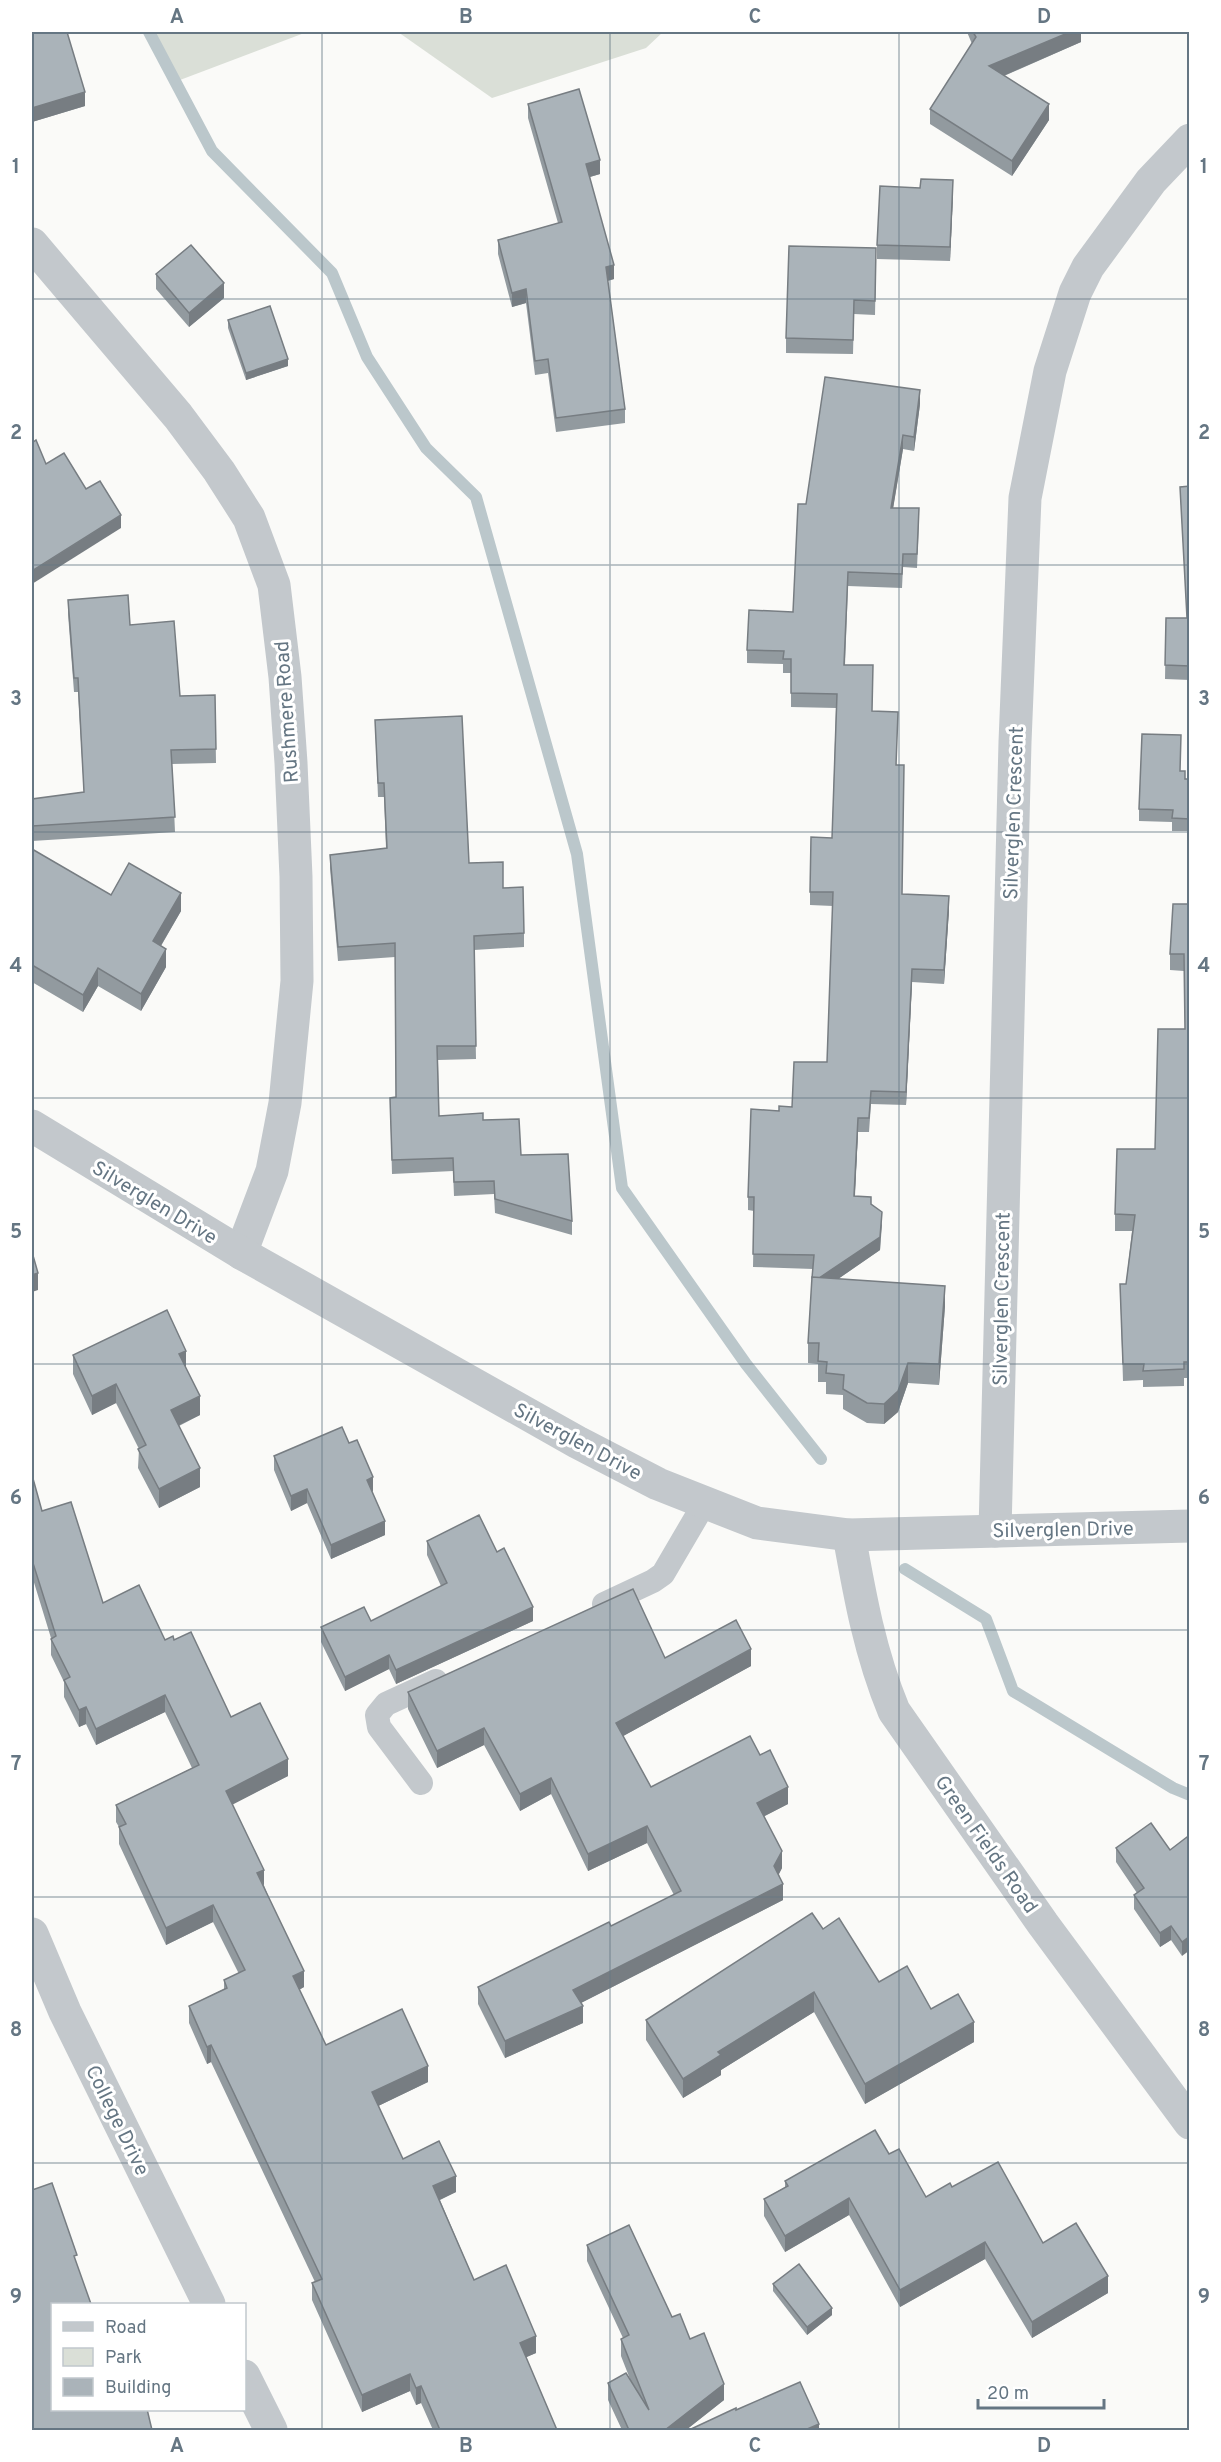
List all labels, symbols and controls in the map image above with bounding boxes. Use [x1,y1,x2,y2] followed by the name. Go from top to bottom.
[170,5,184,31] text: A
[459,5,473,31] text: B
[749,5,761,31] text: C
[1037,5,1051,31] text: D
[12,155,20,181] text: 1
[1200,155,1208,181] text: 1
[10,421,22,447] text: 2
[1198,421,1210,447] text: 2
[270,640,306,784] street label: Rushmere Road
[10,687,22,713] text: 3
[1198,687,1210,713] text: 3
[999,726,1031,900] street label: Silverglen Crescent
[10,954,22,980] text: 4
[1198,954,1210,980] text: 4
[87,1156,221,1251] street label: Silverglen Drive
[988,1212,1018,1386] street label: Silverglen Crescent
[10,1220,22,1246] text: 5
[1198,1220,1210,1246] text: 5
[508,1398,646,1487] street label: Silverglen Drive
[10,1486,22,1512] text: 6
[1198,1486,1210,1512] text: 6
[992,1517,1134,1545] street label: Silverglen Drive
[11,1752,21,1778] text: 7
[1199,1752,1209,1778] text: 7
[928,1771,1043,1919] street label: Green Fields Road
[10,2018,22,2044] text: 8
[1198,2018,1210,2044] text: 8
[78,2061,154,2180] street label: College Drive
[10,2285,22,2311] text: 9
[1198,2285,1210,2311] text: 9
[51,2303,246,2411] legend
[105,2317,147,2340] text: Road
[105,2347,142,2370] text: Park
[978,2372,1104,2410] scale bar
[105,2377,171,2400] text: Building
[987,2383,1029,2406] text: 20 m
[170,2434,184,2460] text: A
[459,2434,473,2460] text: B
[749,2434,761,2460] text: C
[1037,2434,1051,2460] text: D

